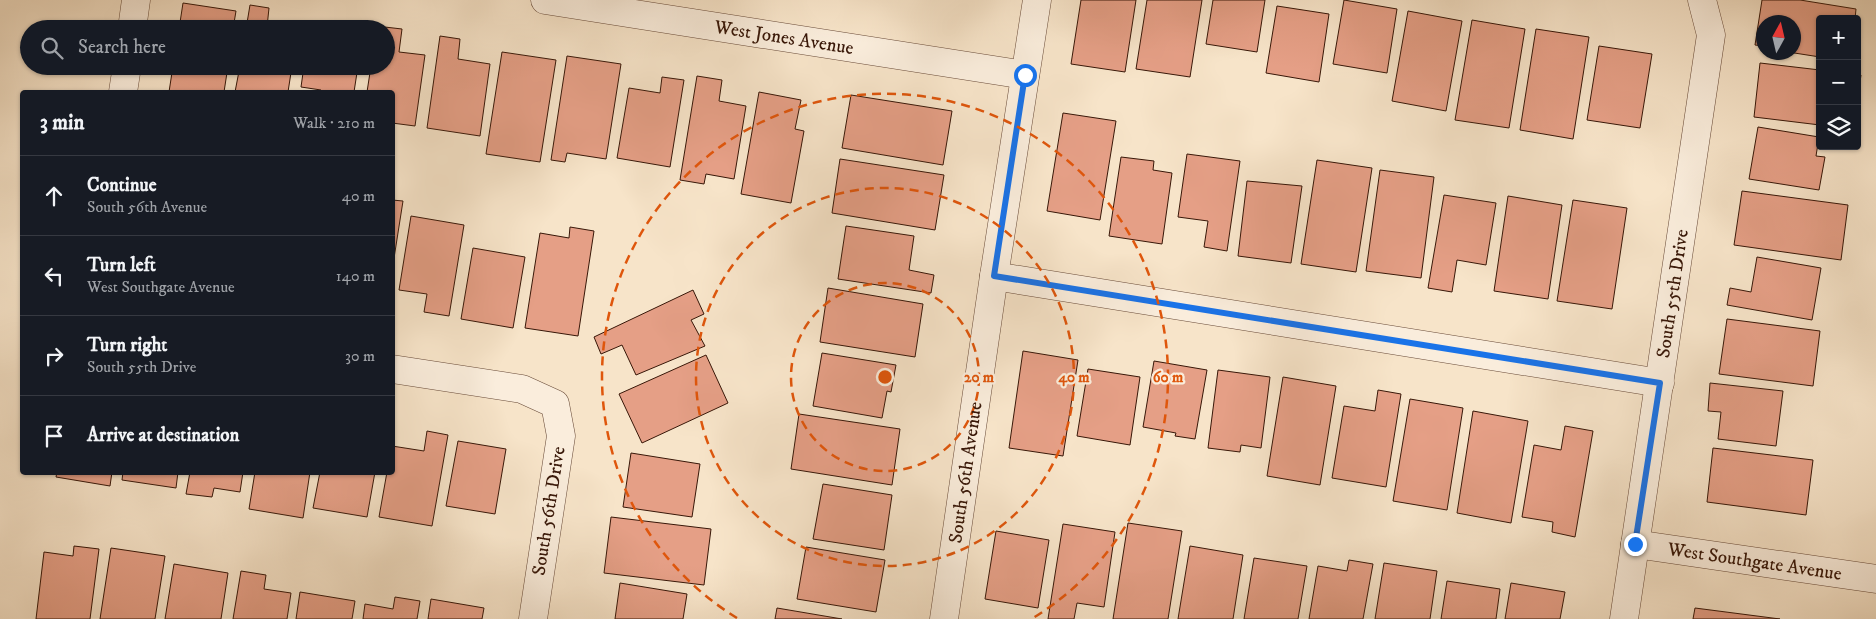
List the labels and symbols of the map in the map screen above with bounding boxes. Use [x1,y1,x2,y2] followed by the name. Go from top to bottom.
[712,15,855,60] street label: West Jones Avenue
[1756,15,1801,60] north arrow
[1014,64,1037,87] route start
[1652,228,1693,360] street label: South 55th Drive
[876,368,894,386] centre of rings
[964,368,995,387] text: 20 m
[1057,368,1090,387] text: 40 m
[1153,368,1184,387] text: 60 m
[944,400,987,545] street label: South 56th Avenue
[527,445,571,577] street label: South 56th Drive
[1624,533,1647,556] route end
[1665,537,1843,585] street label: West Southgate Avenue

